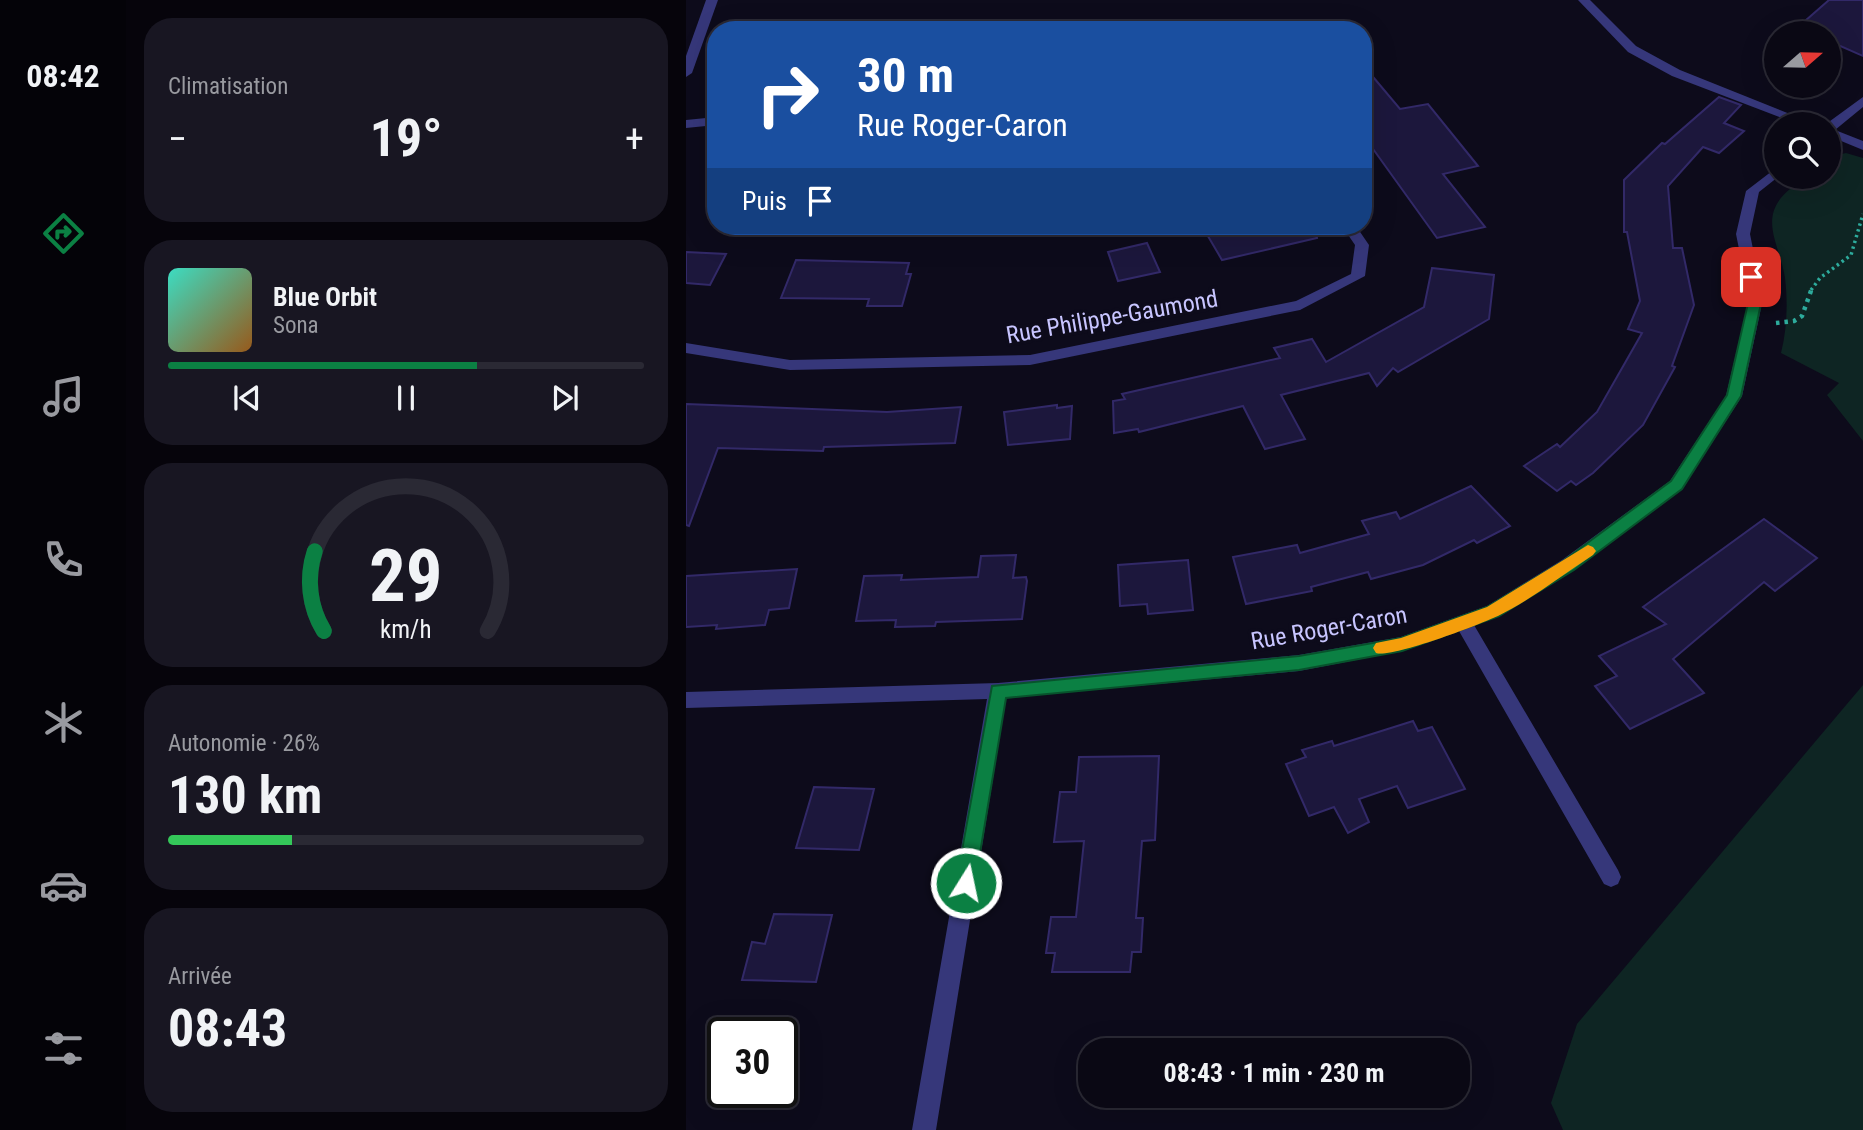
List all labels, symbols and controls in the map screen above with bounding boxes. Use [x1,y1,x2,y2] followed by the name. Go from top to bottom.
[1764,21,1841,98] north arrow
[1764,21,1841,189] map controls
[857,47,954,104] text: 30 m
[742,49,833,140] icon: right
[26,57,100,95] text: 08:42
[168,73,288,100] text: Climatisation
[857,106,1068,144] text: Rue Roger-Caron
[370,108,442,169] text: 19°
[1764,112,1841,189] button: search
[168,117,187,161] text: −
[625,117,644,161] text: +
[801,182,839,220] icon: arrive
[742,186,787,216] text: Puis
[39,209,88,258] icon: directions
[1721,247,1781,307] pin
[1732,258,1770,296] icon: arrive
[273,282,377,312] text: Blue Orbit
[1004,285,1220,349] street label: Rue Philippe-Gaumond
[273,312,319,339] text: Sona
[39,372,88,421] icon: music
[228,379,266,417] icon: previous
[387,379,425,417] icon: pause
[546,379,584,417] icon: next
[369,533,443,619] text: 29
[39,535,88,584] icon: phone
[1249,600,1409,656] street label: Rue Roger-Caron
[380,615,432,644] text: km/h
[39,698,88,747] icon: climate
[168,730,320,757] text: Autonomie · 26%
[168,765,322,826] text: 130 km
[929,846,1003,920] position arrow
[39,861,88,910] icon: car
[168,963,232,990] text: Arrivée
[168,998,287,1059] text: 08:43
[707,1017,798,1108] speed limit sign: 30
[39,1024,88,1073] icon: filters
[1164,1058,1384,1088] text: 08:43 · 1 min · 230 m

